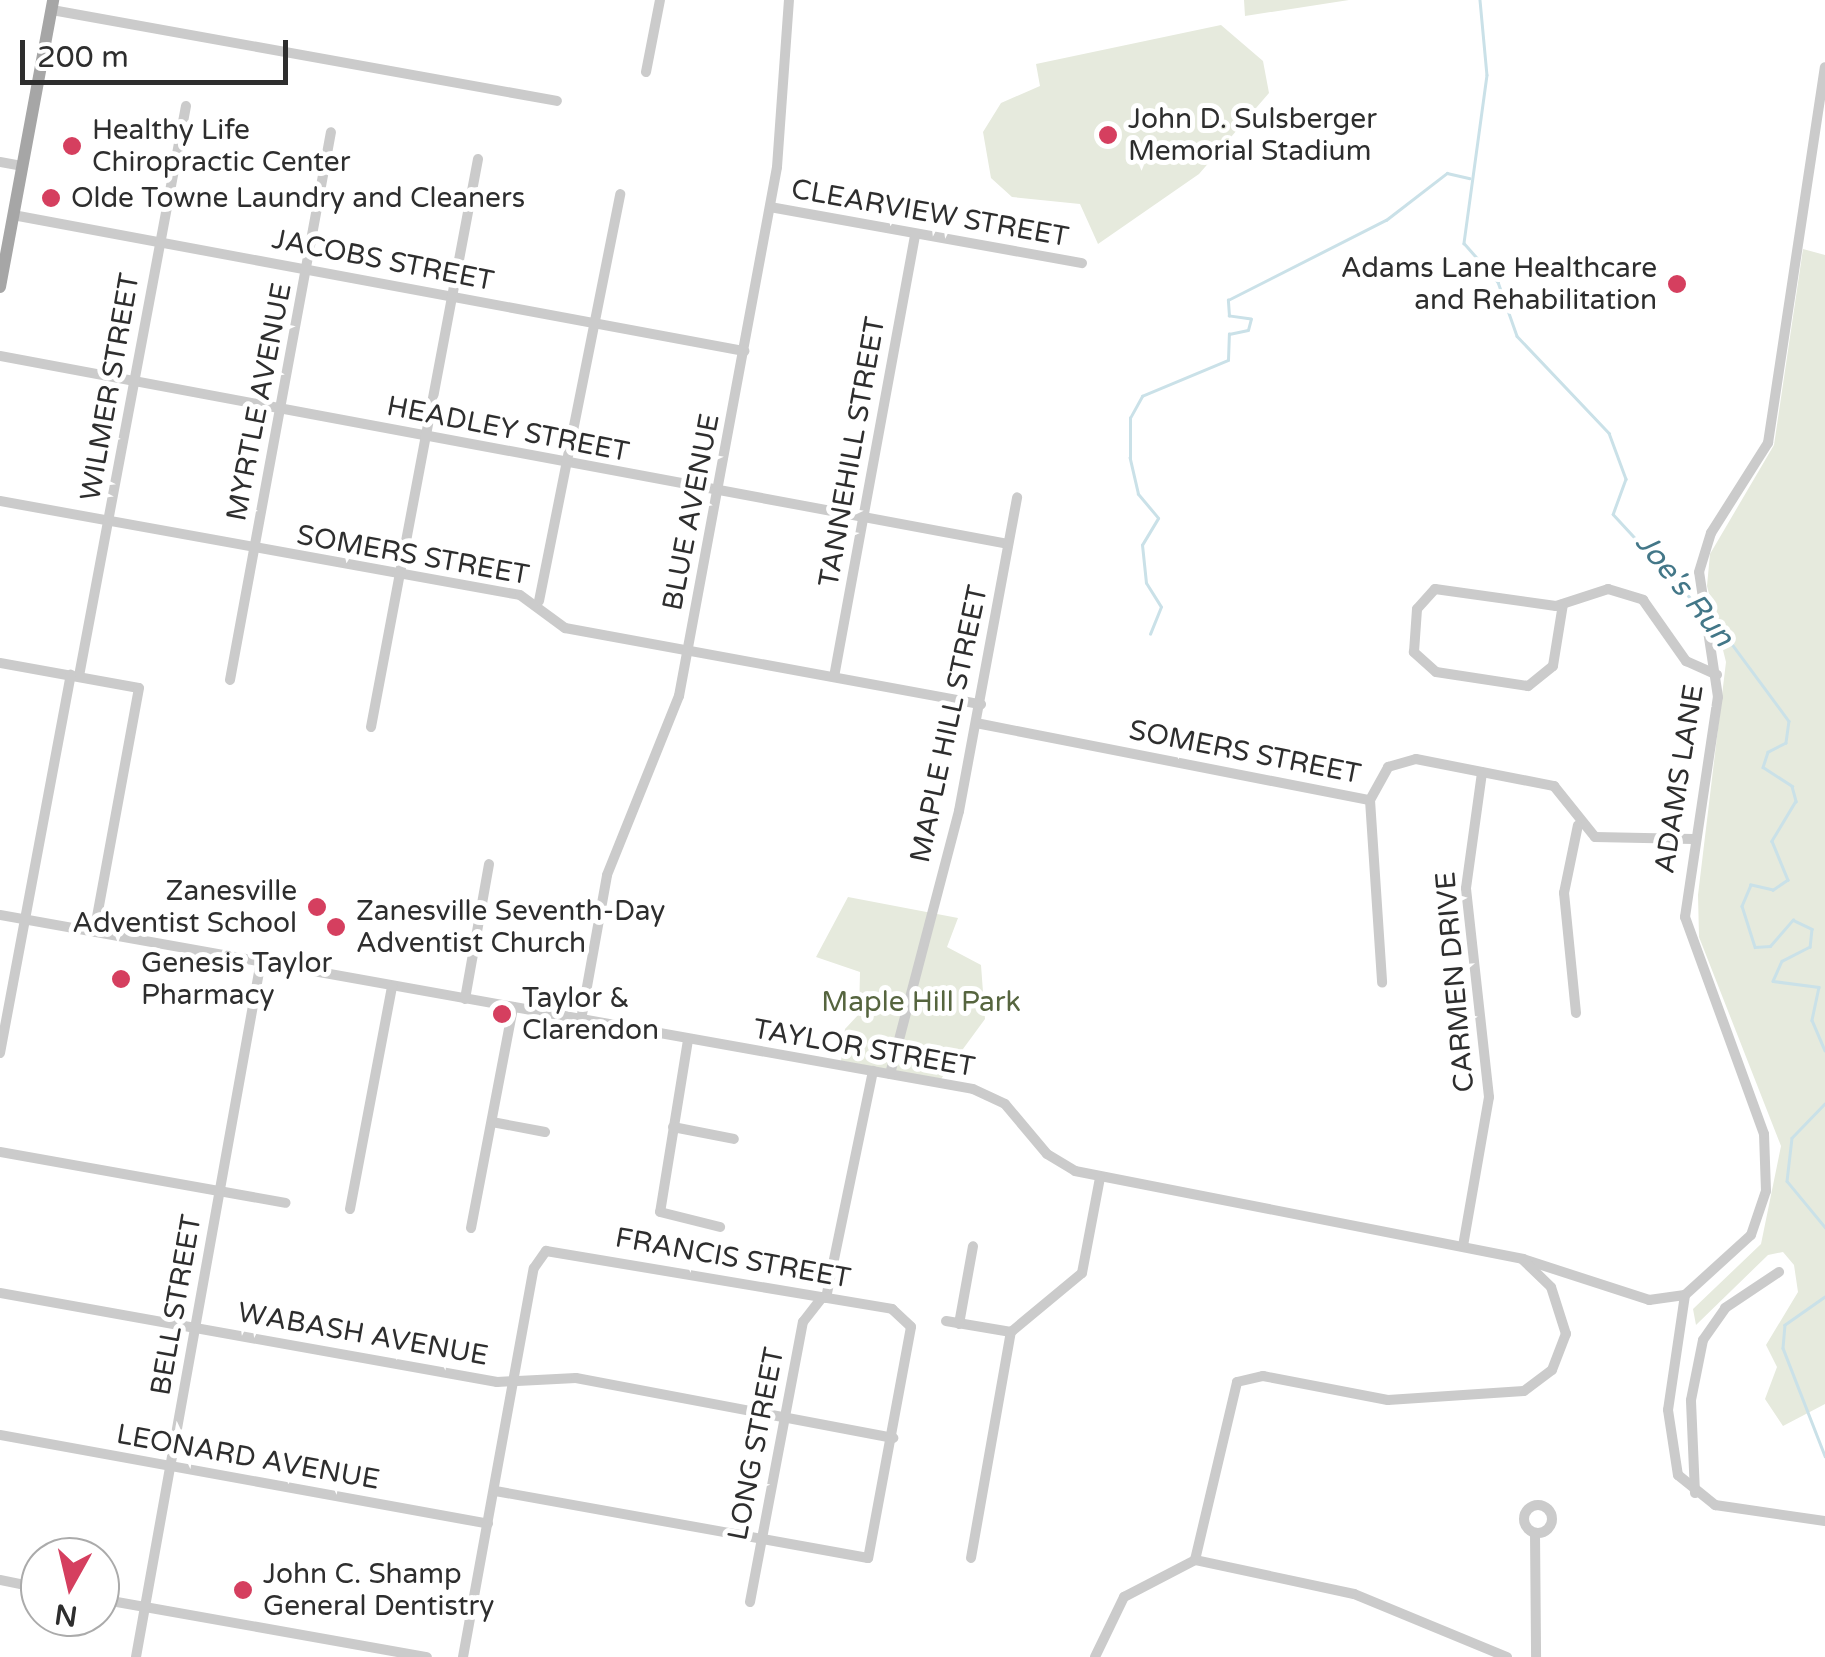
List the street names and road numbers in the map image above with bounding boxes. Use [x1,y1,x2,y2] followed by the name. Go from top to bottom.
[789,172,1071,254] street label: CLEARVIEW STREET
[269,222,497,298] street label: JACOBS STREET
[73,271,147,503] street label: WILMER STREET
[219,280,299,524] street label: MYRTLE AVENUE
[812,314,892,590] street label: TANNEHILL STREET
[384,389,632,469] street label: HEADLEY STREET
[655,411,727,613] street label: BLUE AVENUE
[294,518,532,592] street label: SOMERS STREET
[903,582,995,866] street label: MAPLE HILL STREET
[1647,682,1711,876] street label: ADAMS LANE
[1126,713,1364,791] street label: SOMERS STREET
[1429,870,1481,1094] street label: CARMEN DRIVE
[751,1012,977,1084] street label: TAYLOR STREET
[144,1212,208,1398] street label: BELL STREET
[613,1221,853,1295] street label: FRANCIS STREET
[235,1295,491,1373] street label: WABASH AVENUE
[721,1345,791,1543] street label: LONG STREET
[114,1417,382,1497] street label: LEONARD AVENUE

